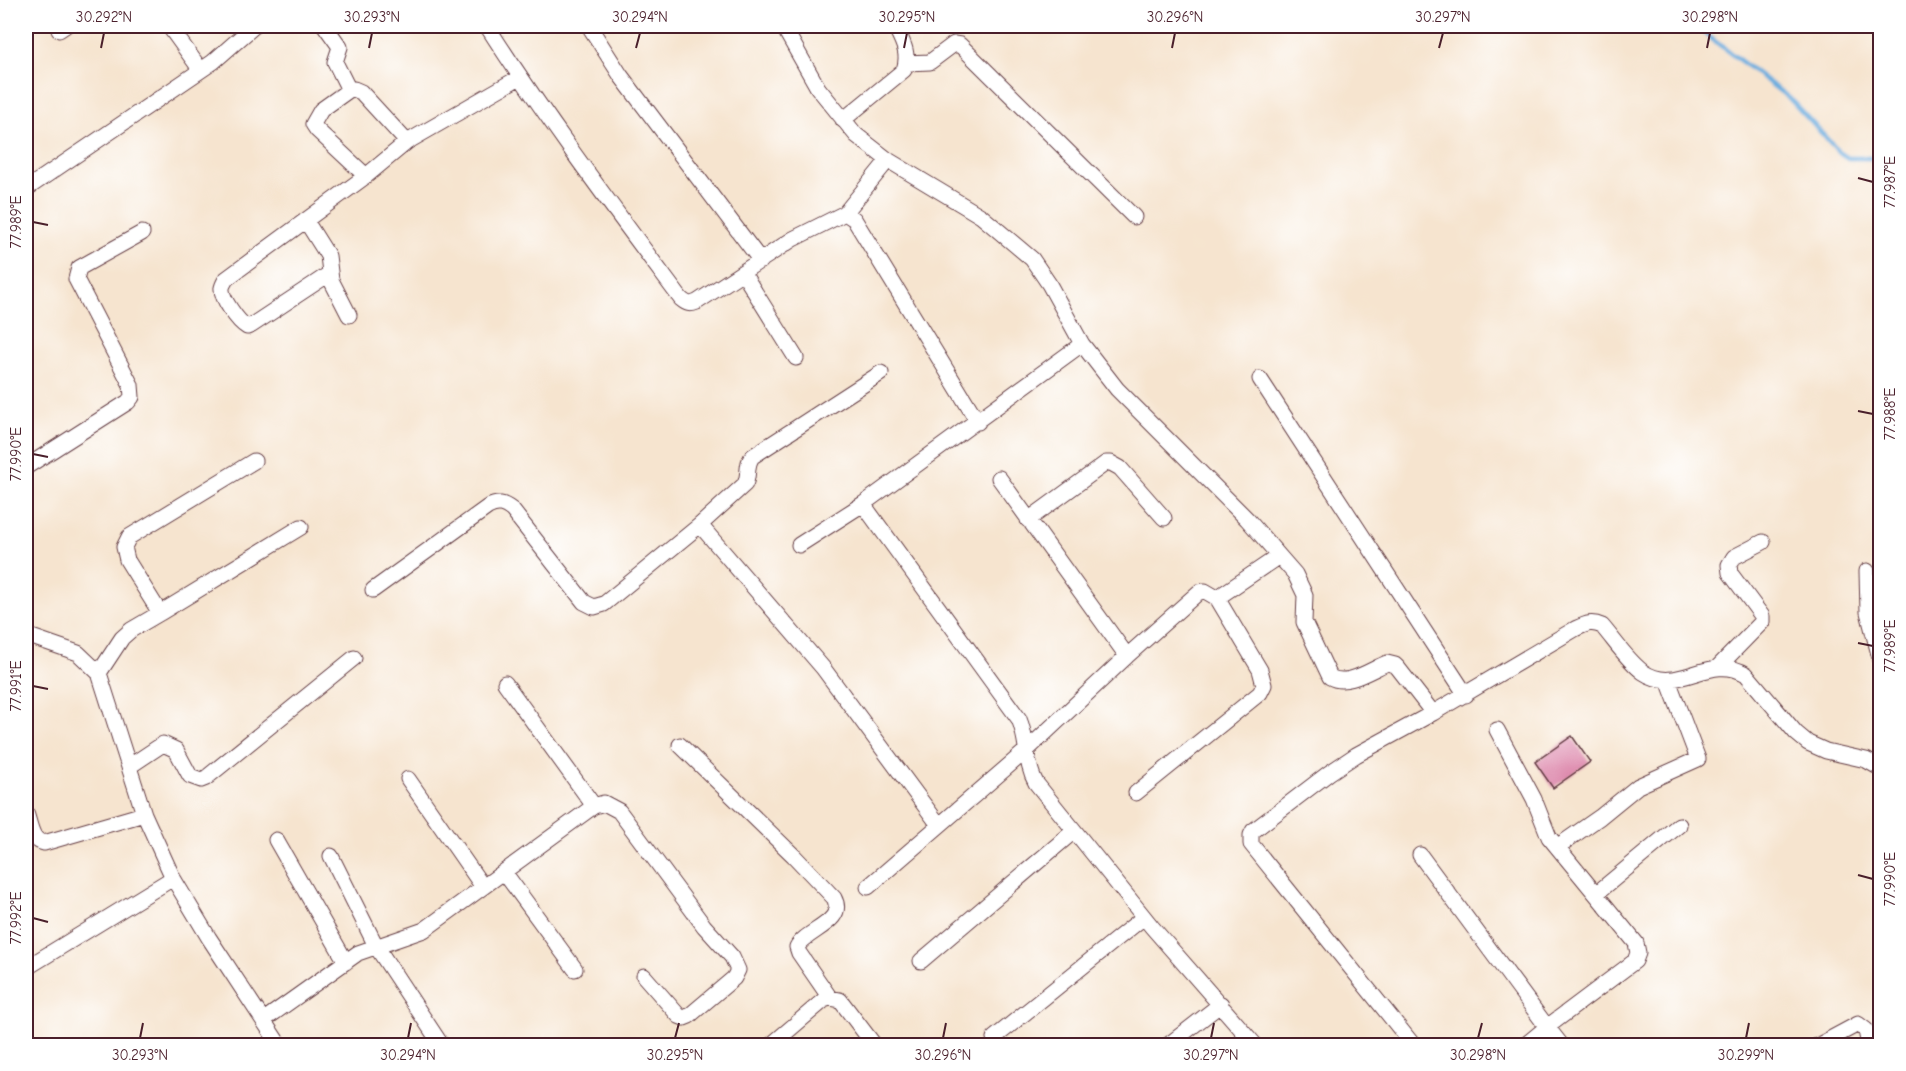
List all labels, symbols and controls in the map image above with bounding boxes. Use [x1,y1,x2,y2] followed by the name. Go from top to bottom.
[76,8,132,26] text: 30.292°N
[344,8,400,26] text: 30.293°N
[612,8,668,26] text: 30.294°N
[879,8,935,26] text: 30.295°N
[1147,8,1203,26] text: 30.296°N
[1415,8,1471,26] text: 30.297°N
[1682,8,1738,26] text: 30.298°N
[1881,156,1899,208] text: 77.987°E
[7,196,25,248] text: 77.989°E
[1881,388,1899,440] text: 77.988°E
[7,427,25,481] text: 77.990°E
[1881,620,1899,672] text: 77.989°E
[7,660,25,712] text: 77.991°E
[1881,852,1899,906] text: 77.990°E
[7,891,25,945] text: 77.992°E
[112,1046,168,1064] text: 30.293°N
[380,1046,436,1064] text: 30.294°N
[647,1046,703,1064] text: 30.295°N
[915,1046,971,1064] text: 30.296°N
[1183,1046,1239,1064] text: 30.297°N
[1450,1046,1506,1064] text: 30.298°N
[1718,1046,1774,1064] text: 30.299°N

